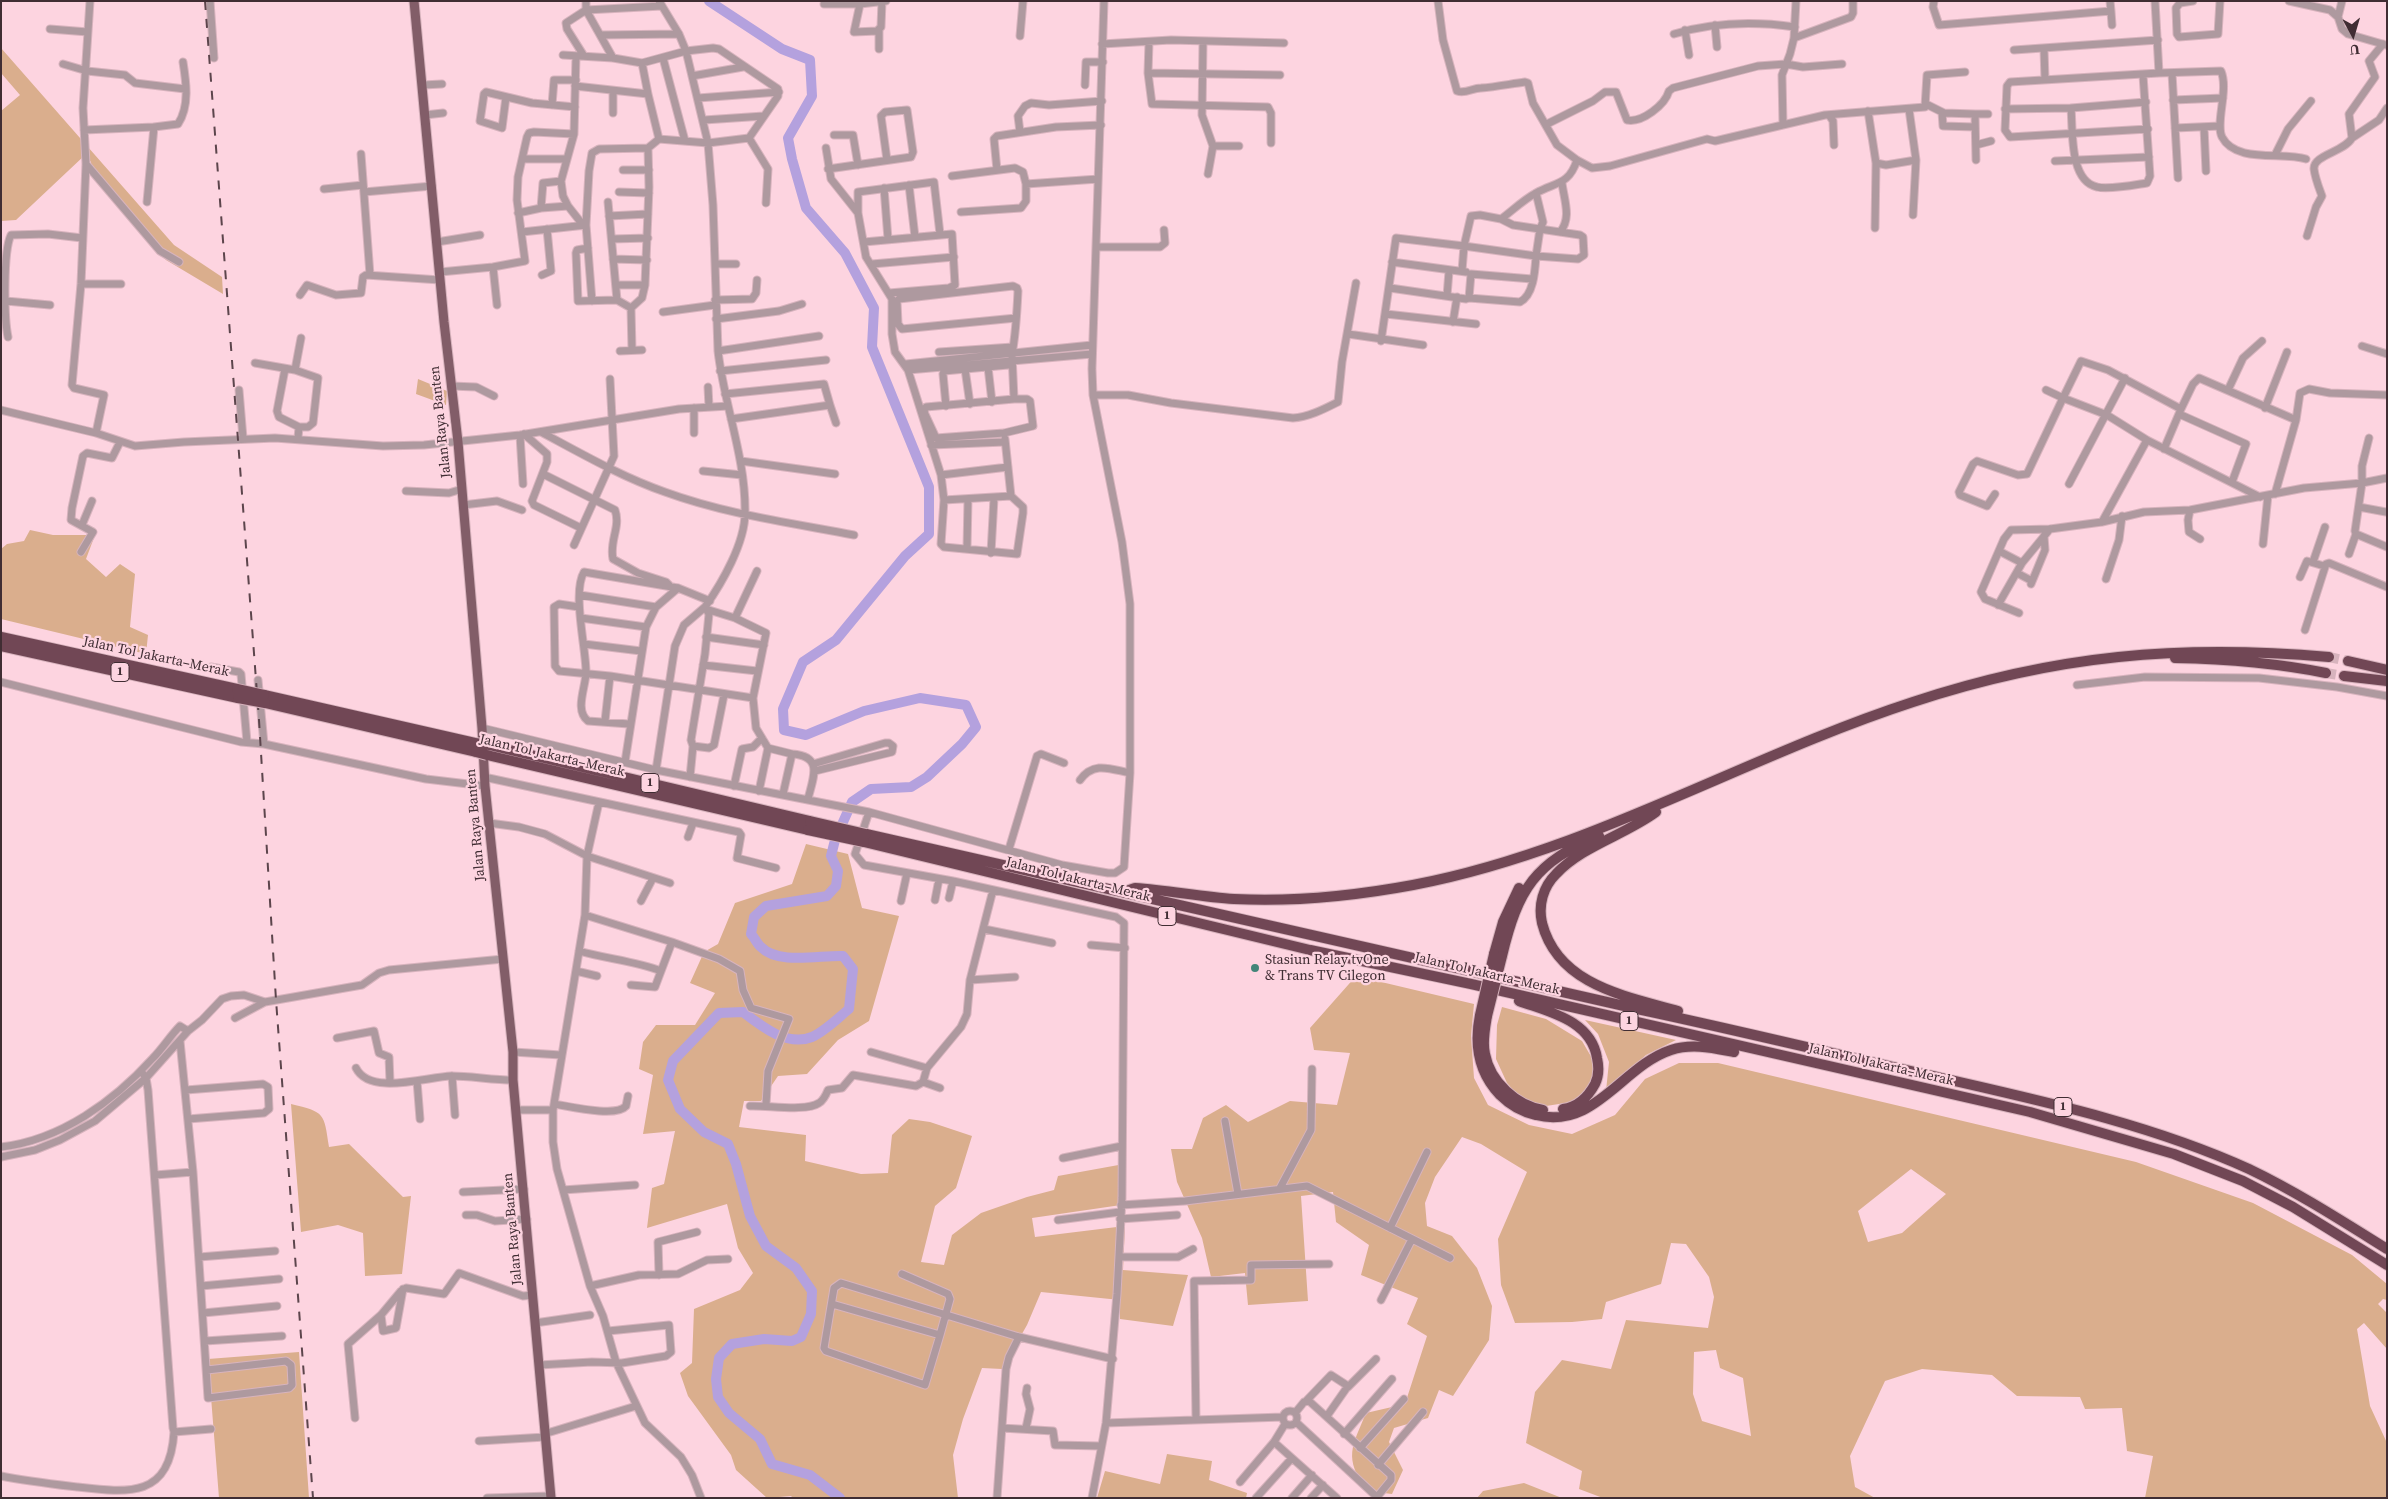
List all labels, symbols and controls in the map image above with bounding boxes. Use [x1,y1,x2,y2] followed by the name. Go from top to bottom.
[2328,10,2378,60] north arrow
[2348,39,2361,60] text: U
[427,365,455,479] street label: Jalan Raya Banten
[81,633,231,681] street label: Jalan Tol Jakarta–Merak
[111,662,129,682] road number: 1
[478,731,626,781] street label: Jalan Tol Jakarta–Merak
[463,768,489,882] street label: Jalan Raya Banten
[641,774,659,792] road number: 1
[1004,854,1152,906] street label: Jalan Tol Jakarta–Merak
[1158,906,1176,926] road number: 1
[1413,949,1561,999] street label: Jalan Tol Jakarta–Merak
[1265,952,1389,984] place label: Stasiun Relay tvOne & Trans TV Cilegon
[1249,962,1261,974] marker: Stasiun Relay tvOne & Trans TV Cilegon
[1620,1011,1638,1030] road number: 1
[1807,1040,1955,1090] street label: Jalan Tol Jakarta–Merak
[2054,1098,2072,1116] road number: 1
[500,1172,526,1286] street label: Jalan Raya Banten

